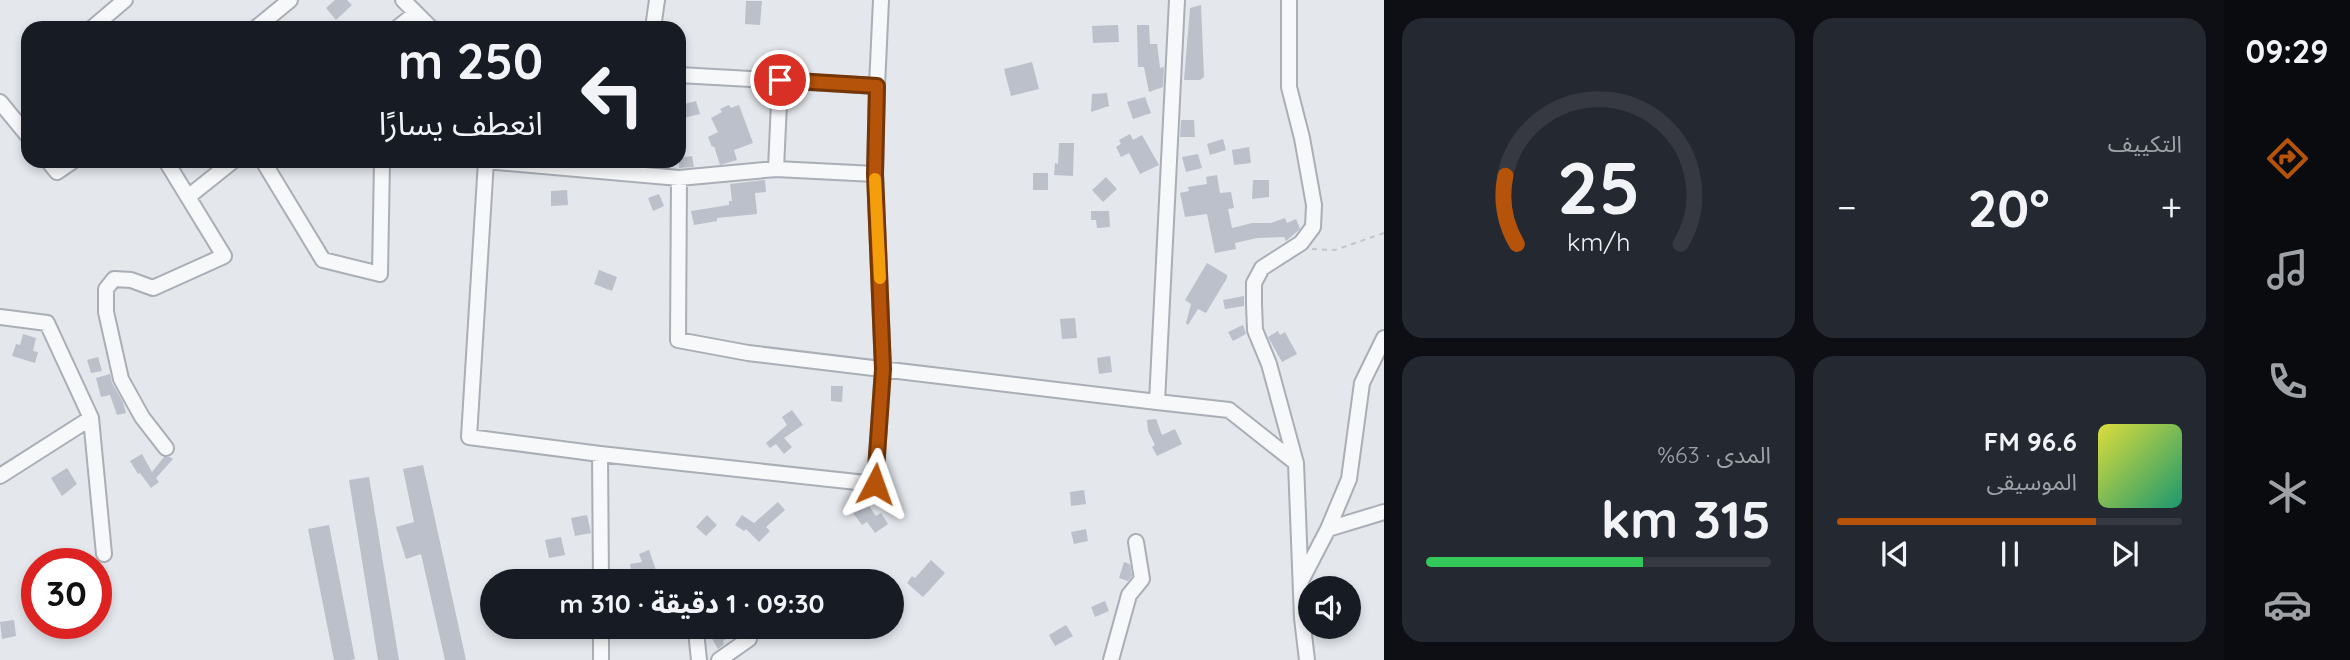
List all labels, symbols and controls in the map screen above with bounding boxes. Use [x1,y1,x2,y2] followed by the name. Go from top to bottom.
[398,30,543,91] text: 250 m
[2246,31,2328,71] text: 09:29
[567,49,658,140] icon: left
[750,50,810,110] pin
[761,61,799,99] icon: arrive
[379,103,543,143] text: انعطف يسارًا
[2108,129,2182,158] text: التكييف
[2263,134,2312,183] icon: directions
[1557,141,1640,232] text: 25
[1968,175,2050,240] text: 20°
[1837,183,1857,231] text: −
[2161,183,2182,231] text: +
[1567,226,1630,257] text: km/h
[2263,245,2312,294] icon: music
[2263,357,2312,406] icon: phone
[1984,425,2077,458] text: 96.6 FM
[1657,440,1771,469] text: المدى · 63%
[838,447,912,521] position arrow
[1986,467,2077,496] text: الموسيقى
[2263,468,2312,517] icon: climate
[1601,486,1771,551] text: 315 km
[1876,535,1914,573] icon: previous
[1991,535,2029,573] icon: pause
[2106,535,2144,573] icon: next
[21,548,112,639] speed limit sign: 30
[1298,576,1361,639] map controls
[1298,576,1361,639] button: sound
[2263,580,2312,629] icon: car
[559,587,825,620] text: 09:30 · 1 دقيقة · 310 m

